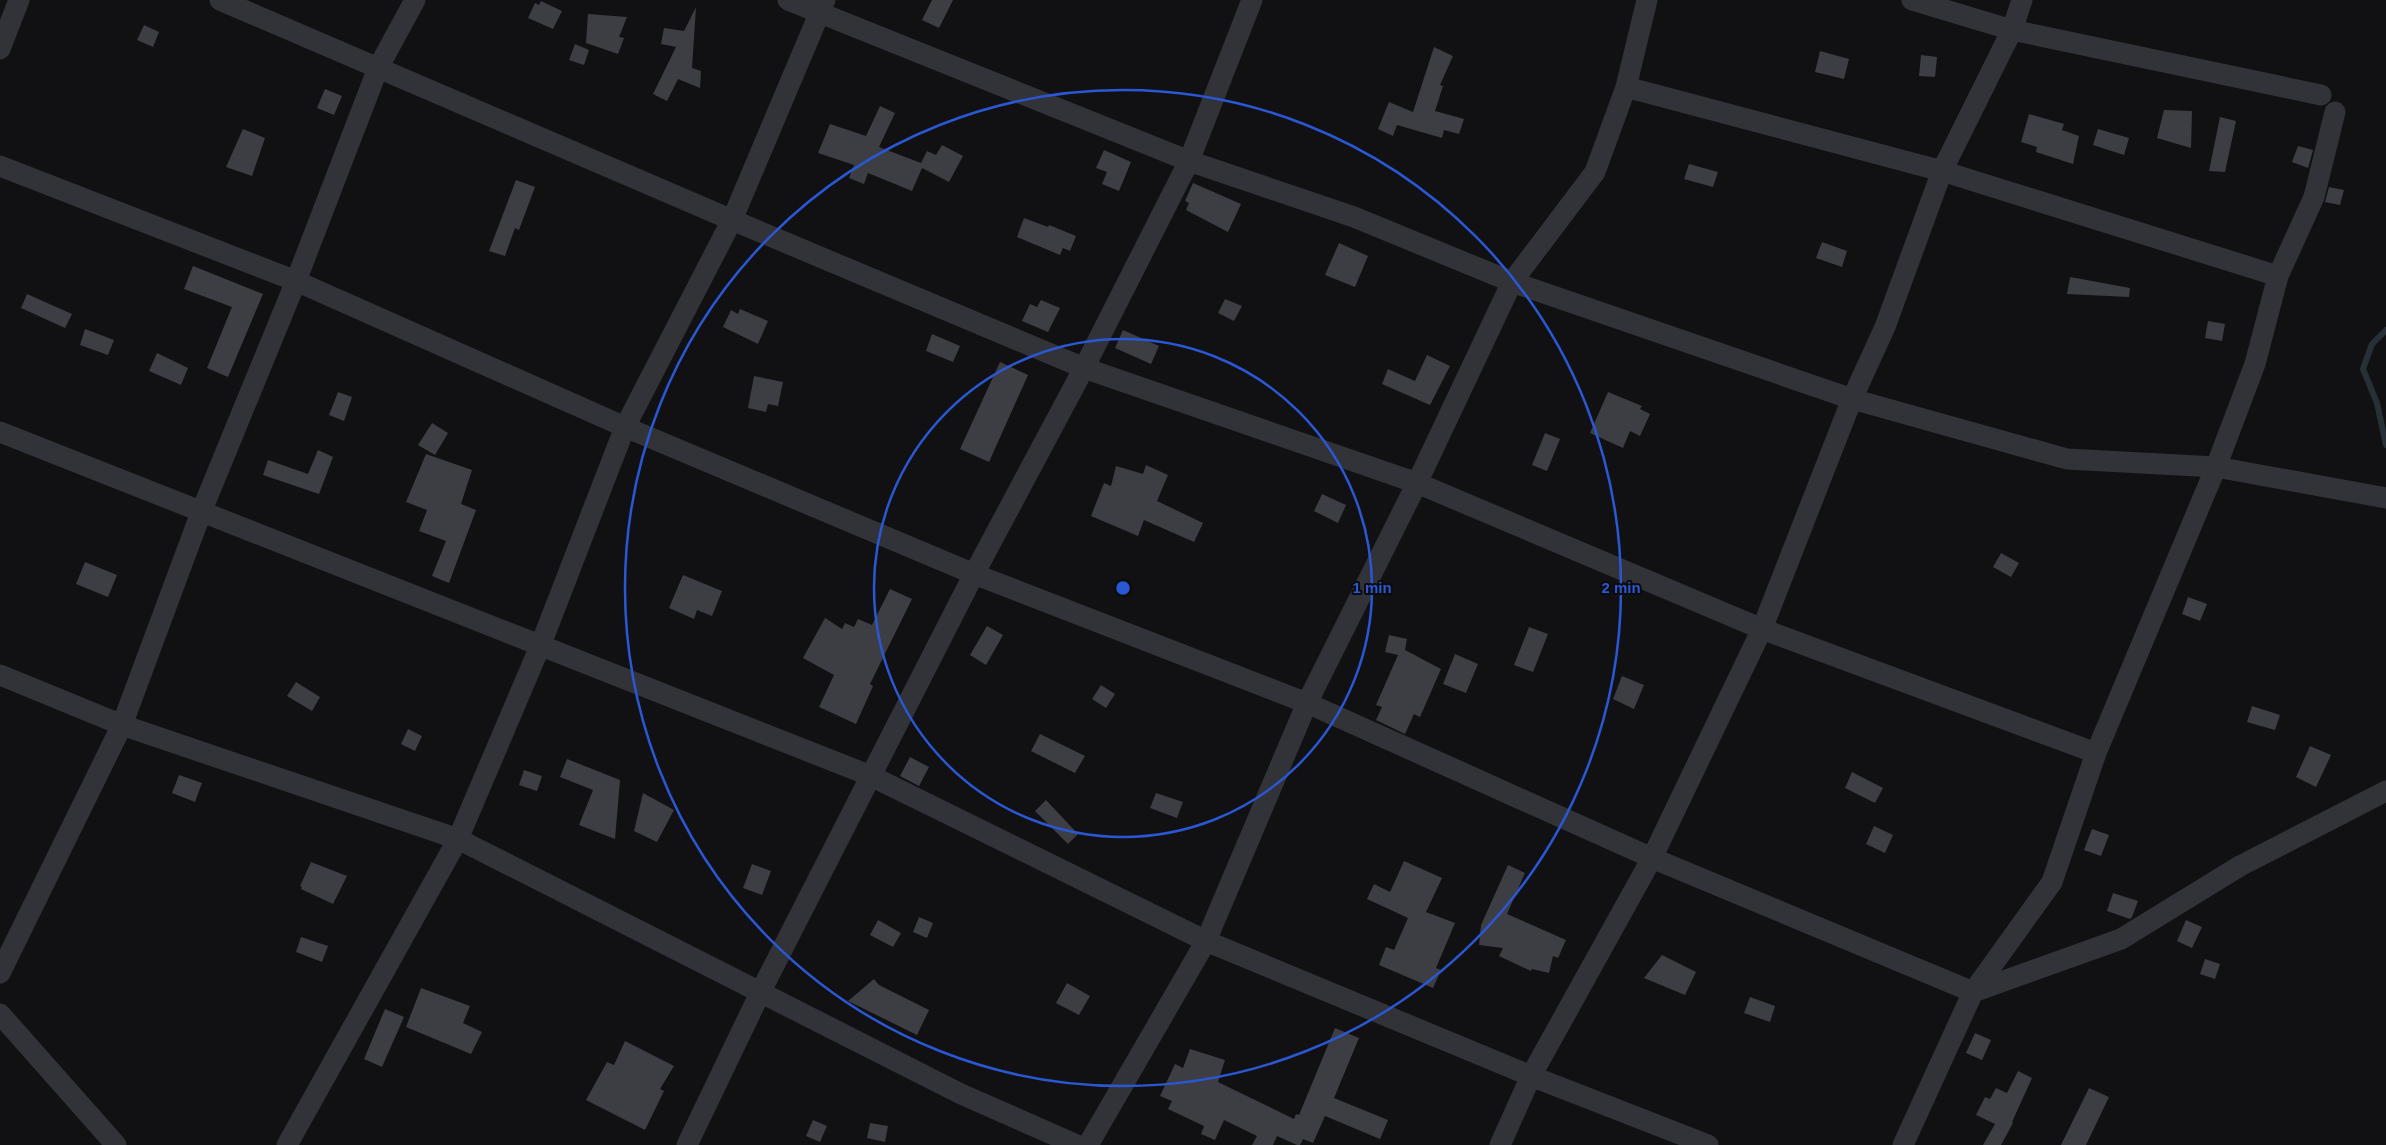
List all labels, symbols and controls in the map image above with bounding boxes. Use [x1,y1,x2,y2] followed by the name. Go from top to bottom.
[1114,579,1132,597] centre of rings
[1352,579,1392,596] text: 1 min
[1601,579,1641,596] text: 2 min

